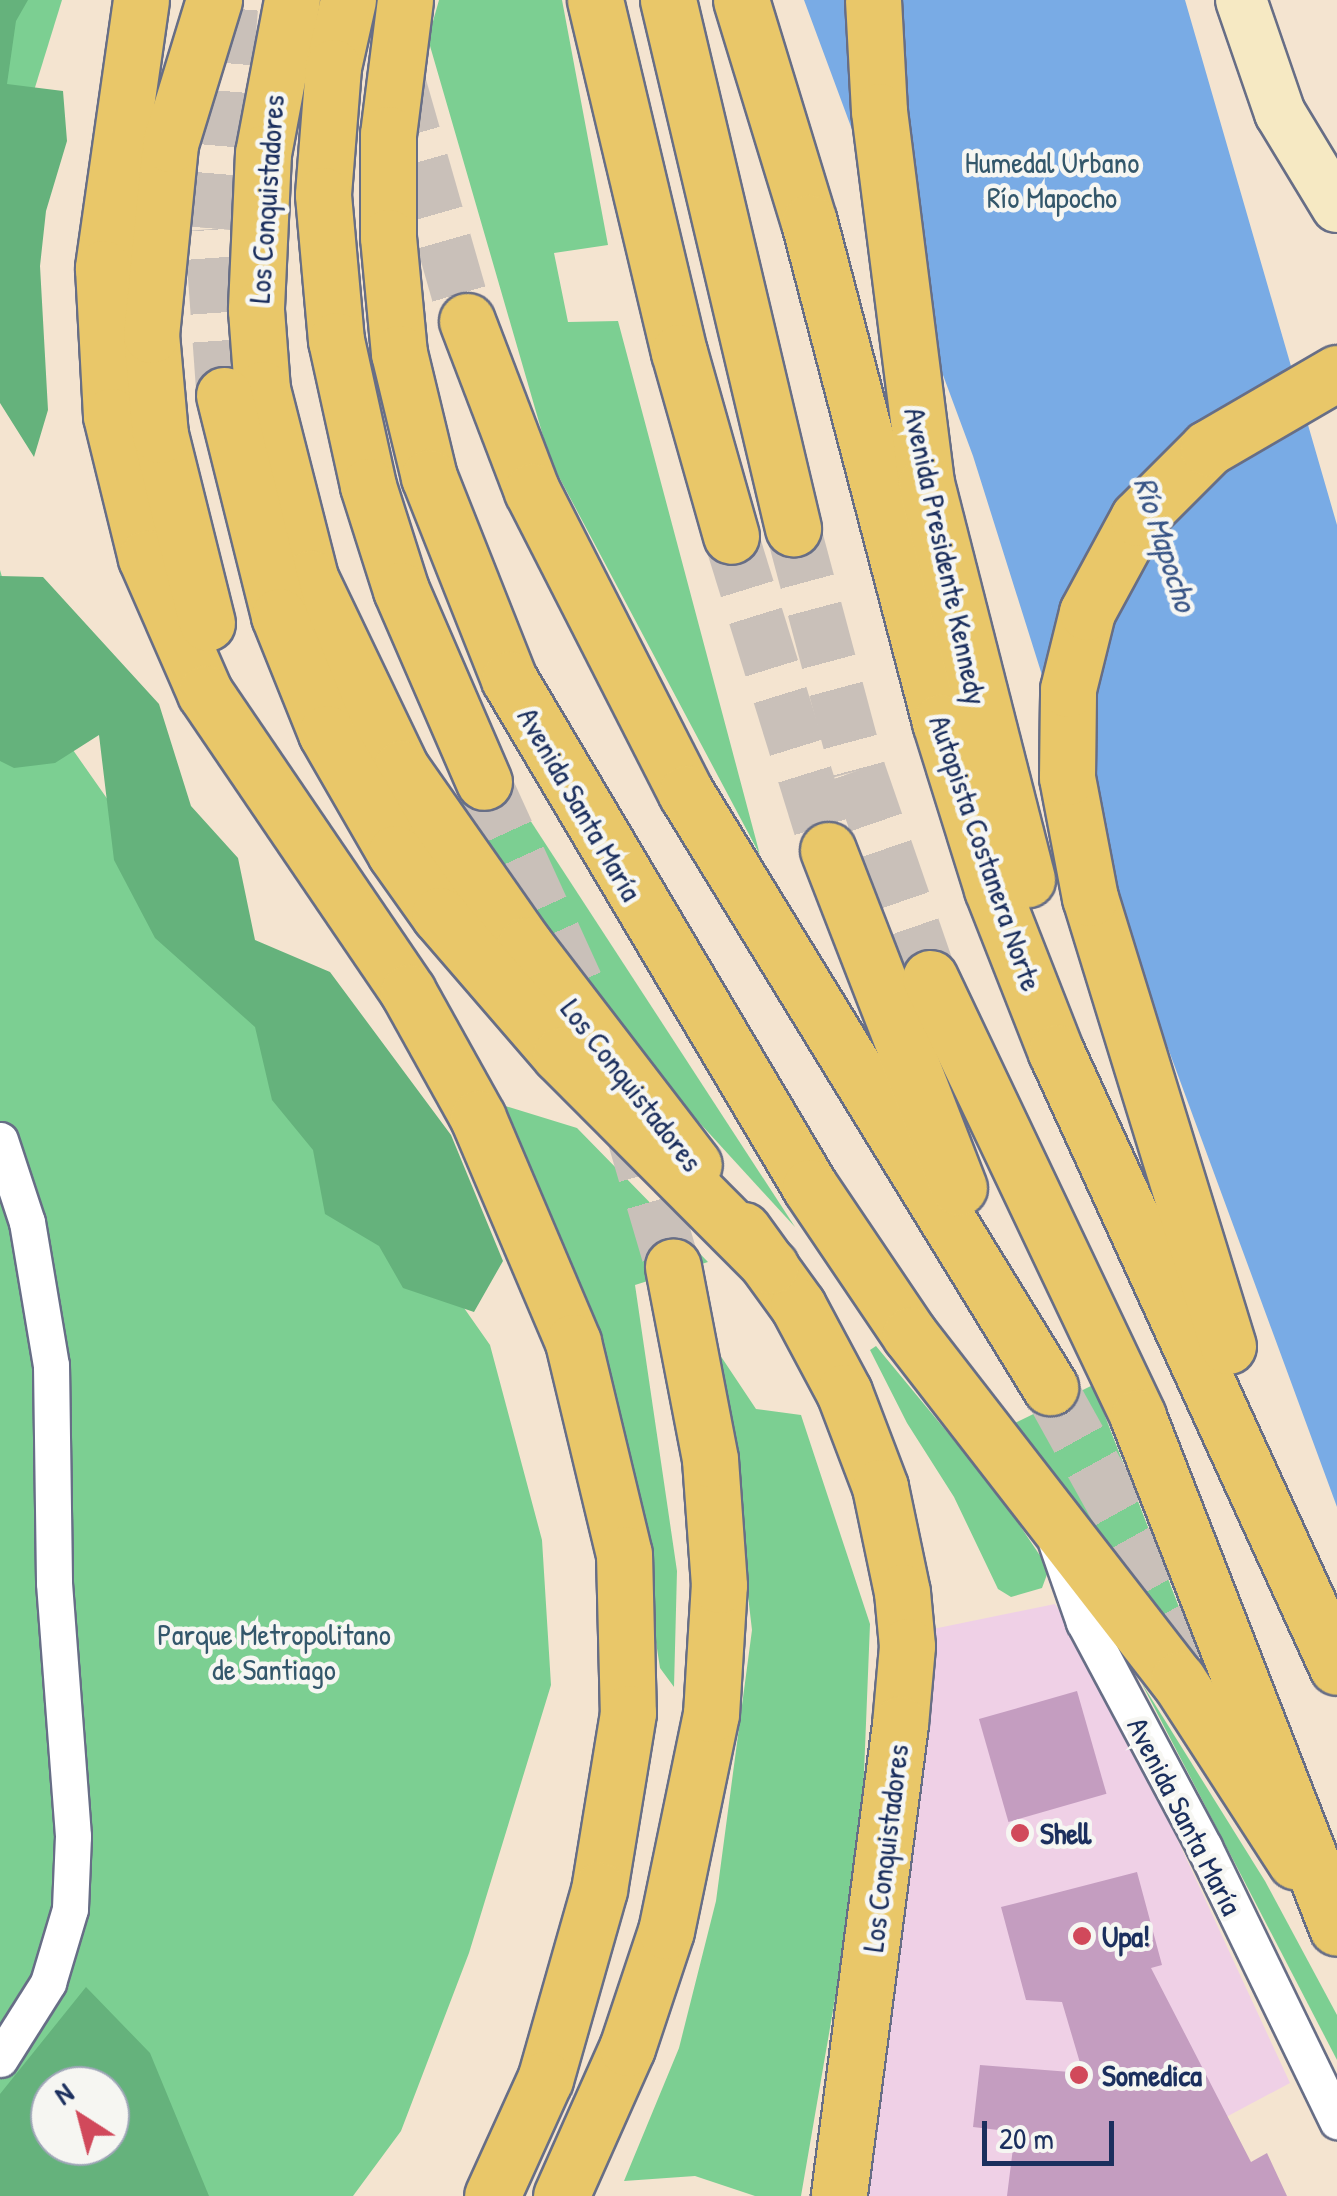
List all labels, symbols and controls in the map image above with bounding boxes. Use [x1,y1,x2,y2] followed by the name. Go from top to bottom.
[241,94,291,304] street label: Los Conquistadores
[965,144,1139,214] park label: Humedal Urbano Río Mapocho
[897,404,995,708] street label: Avenida Presidente Kennedy
[1125,472,1205,616] water label: Río Mapocho
[510,701,650,907] street label: Avenida Santa María
[922,711,1050,995] street label: Autopista Costanera Norte
[554,992,710,1178] street label: Los Conquistadores
[157,1616,391,1686] park label: Parque Metropolitano de Santiago
[1120,1711,1250,1921] street label: Avenida Santa María
[854,1742,916,1954] street label: Los Conquistadores
[1040,1815,1091,1851] place label: Shell
[1009,1822,1031,1844] marker: Shell
[1102,1918,1151,1954] place label: Upa!
[1071,1925,1093,1947] marker: Upa!
[1102,2057,1202,2093] place label: Somedica
[1066,2062,1092,2088] marker: Somedica
[30,2066,130,2166] north arrow
[46,2074,81,2113] text: N
[987,2101,1120,2163] scale bar
[999,2118,1054,2158] text: 20 m

